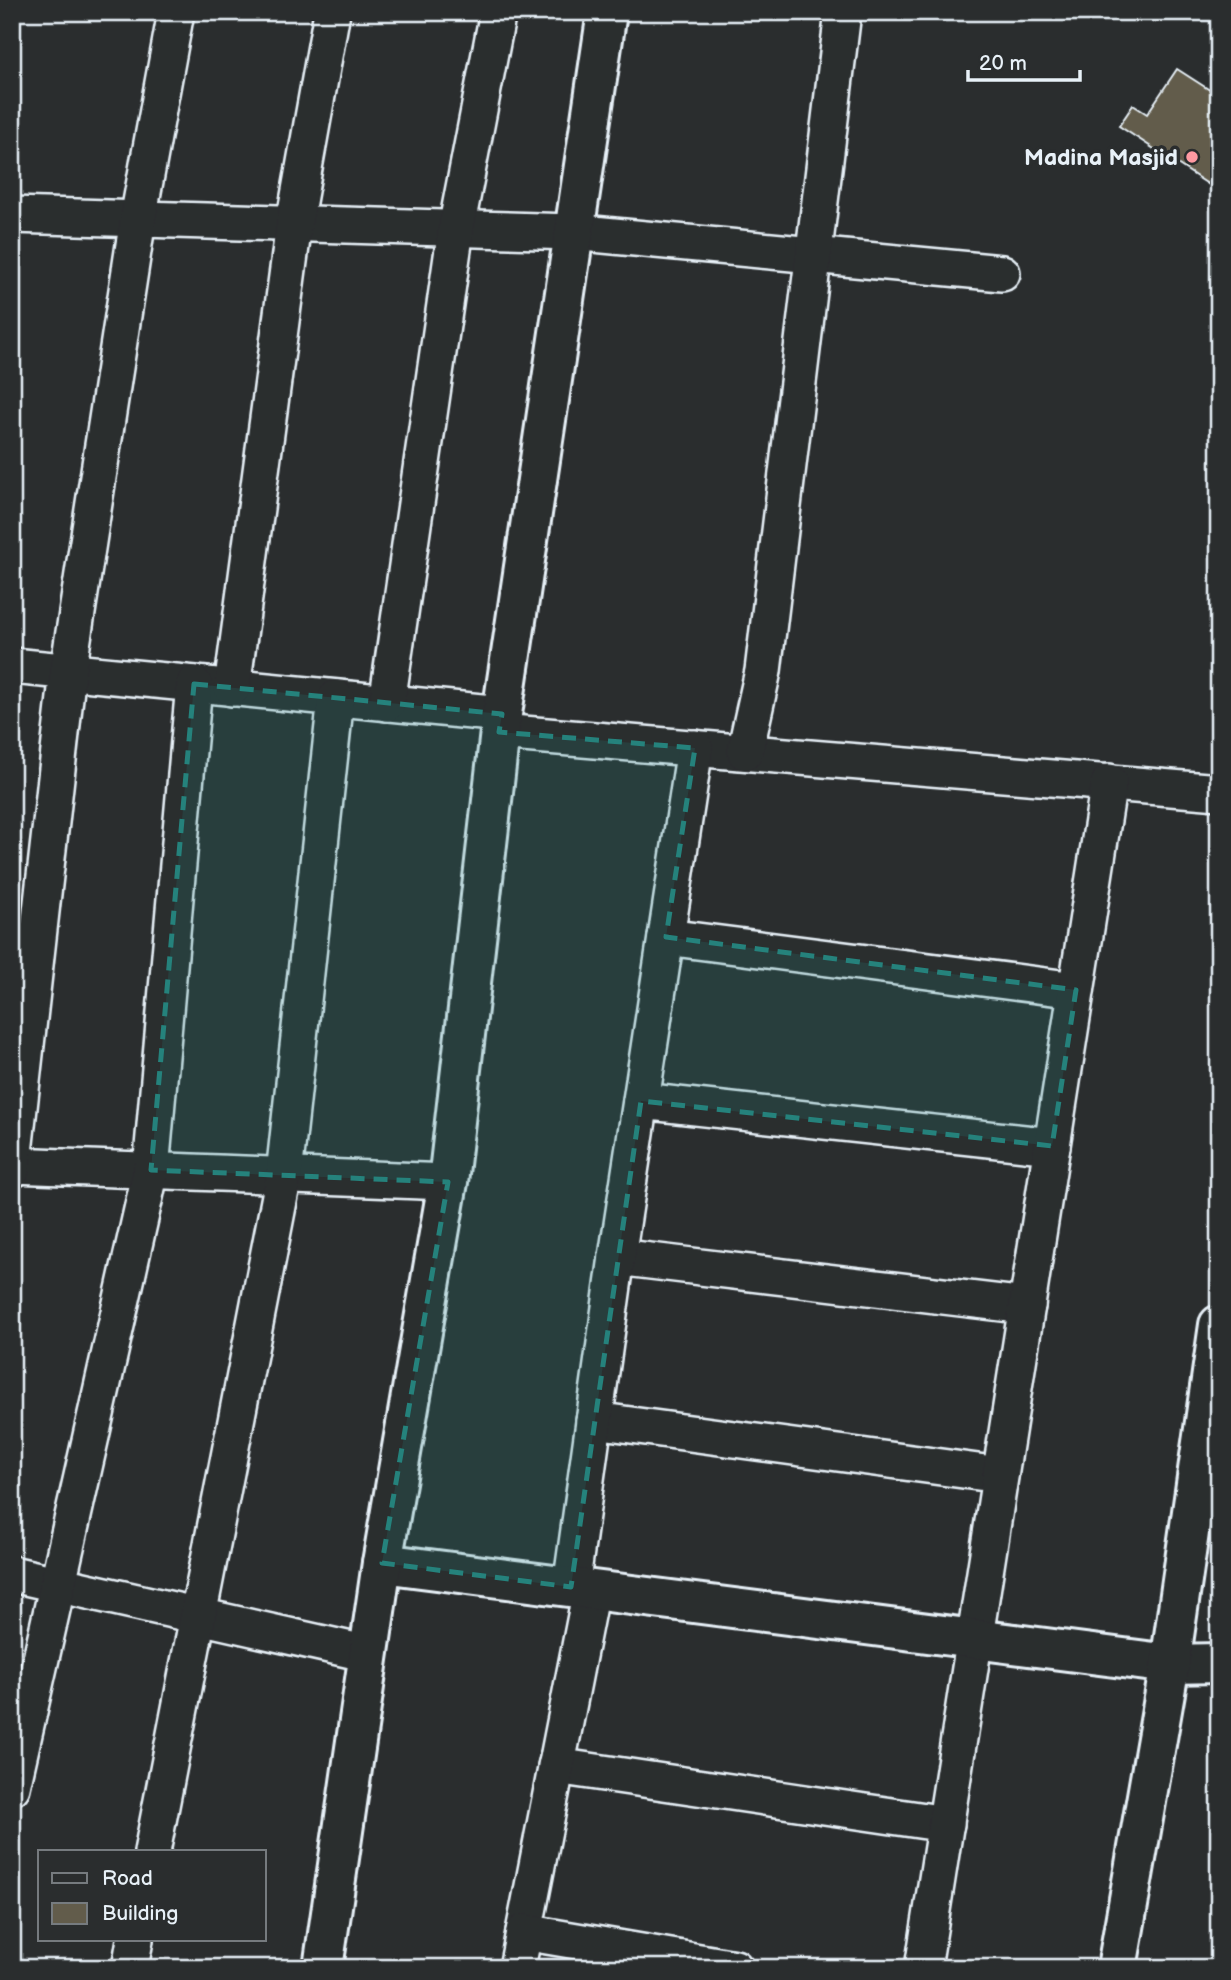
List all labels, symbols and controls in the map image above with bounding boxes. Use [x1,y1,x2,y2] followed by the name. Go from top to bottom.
[968,38,1080,82] scale bar
[979,51,1027,76] text: 20 m
[1024,144,1178,172] place label: Madina Masjid
[1184,149,1200,165] marker: Madina Masjid
[38,1850,266,1941] legend
[102,1866,153,1891] text: Road
[102,1901,178,1926] text: Building

